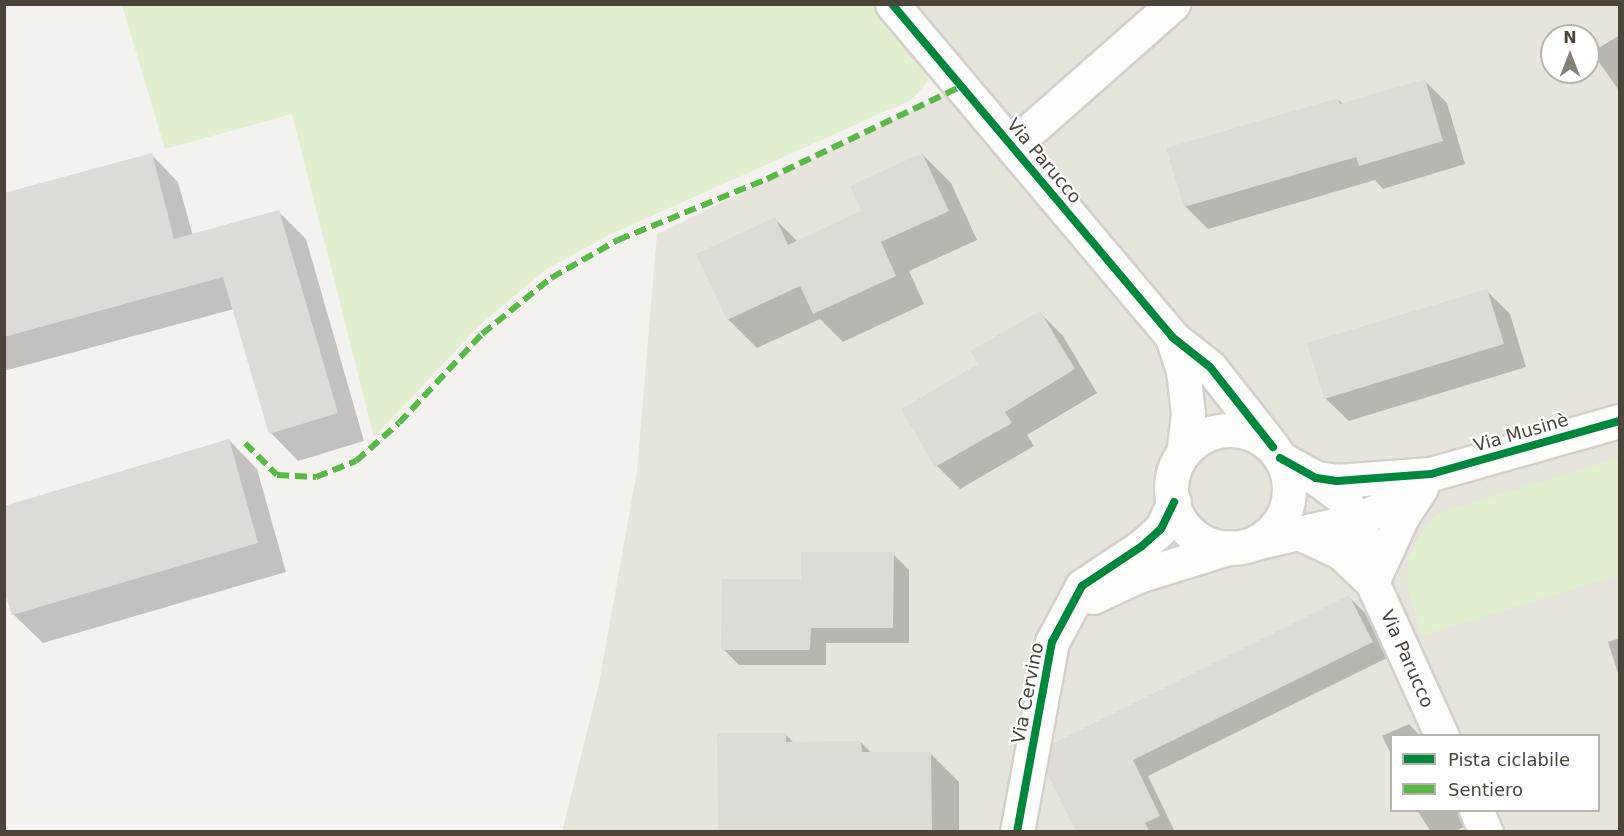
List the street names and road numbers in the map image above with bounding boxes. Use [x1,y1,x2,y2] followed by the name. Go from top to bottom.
[1002,114,1086,208] street label: Via Parucco
[1471,409,1571,457] street label: Via Musinè
[1376,607,1438,711] street label: Via Parucco
[1008,640,1048,746] street label: Via Cervino

